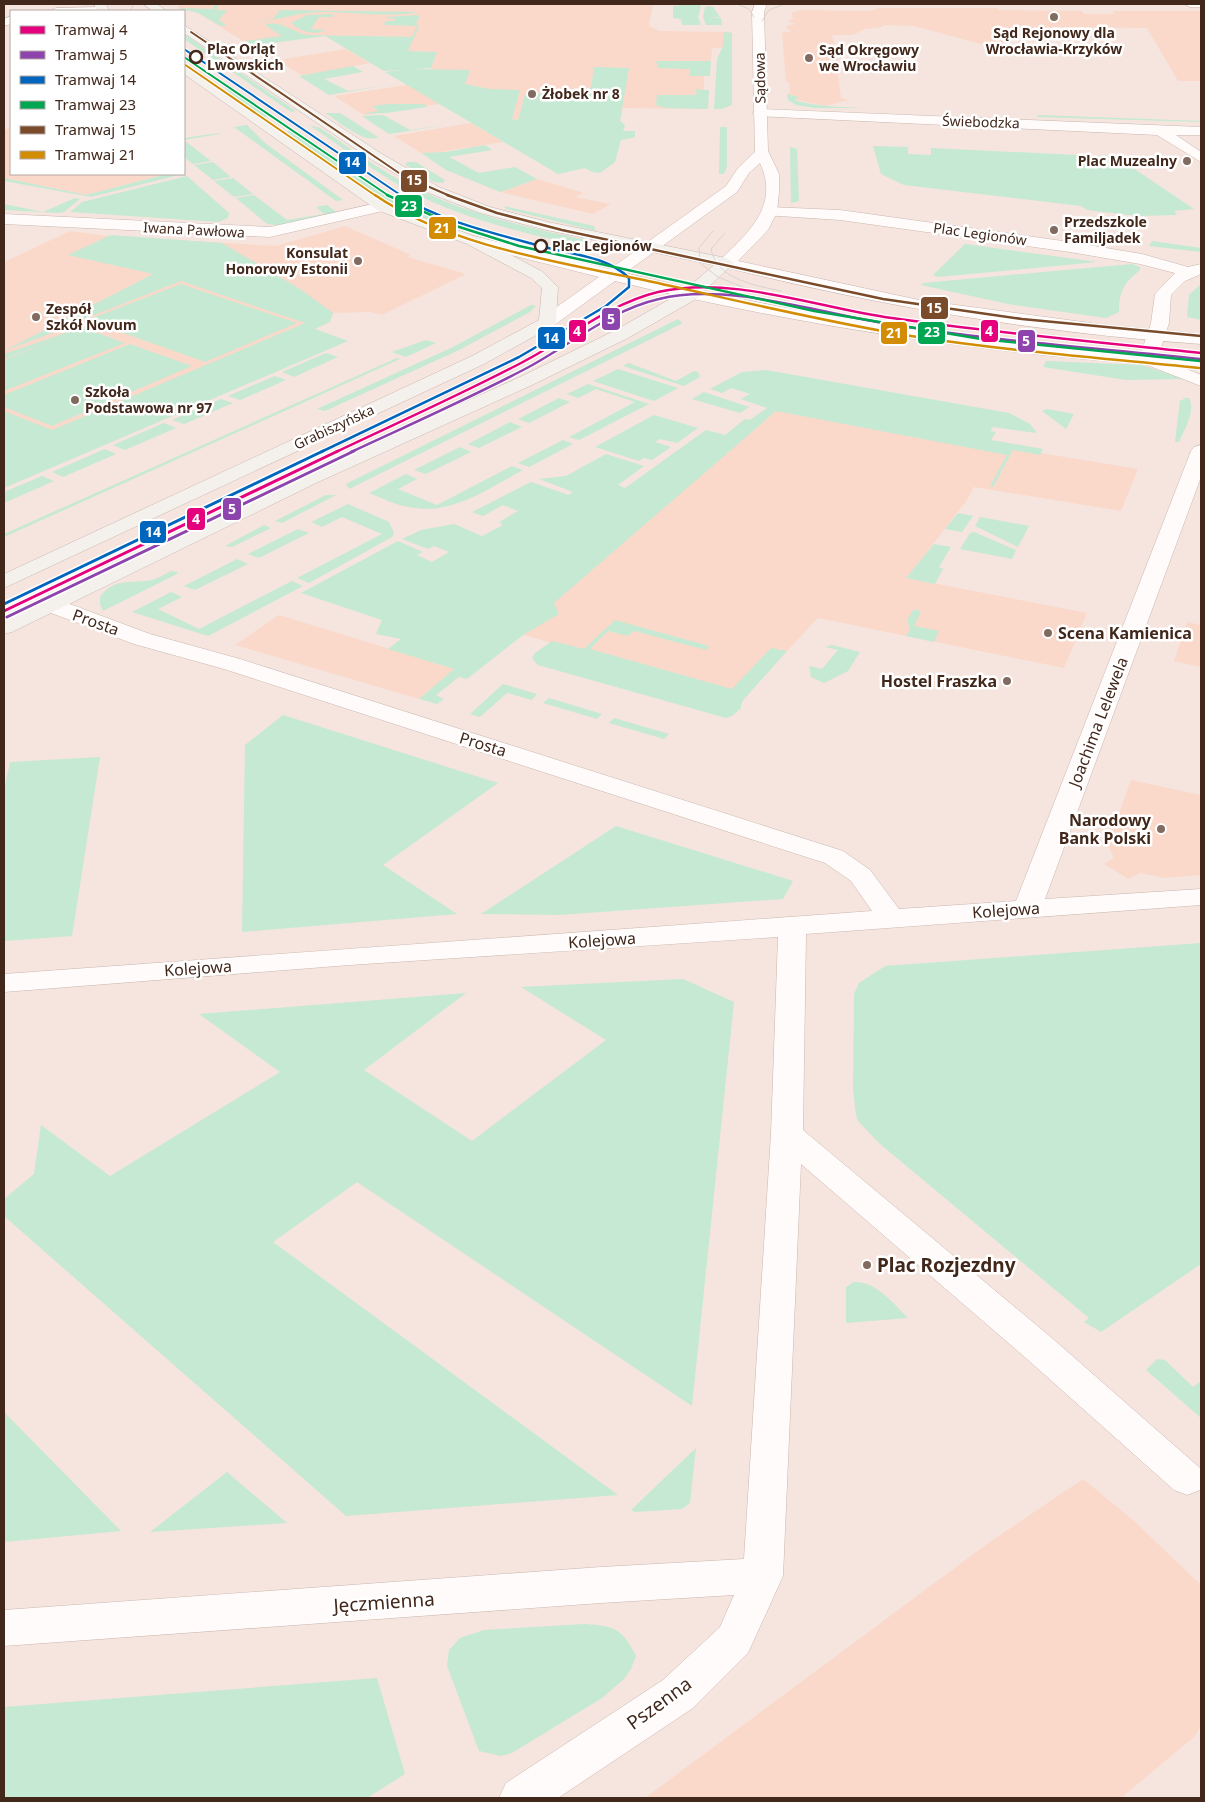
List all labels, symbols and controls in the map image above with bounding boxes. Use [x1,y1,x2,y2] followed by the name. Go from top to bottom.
[10,10,185,175] legend
[1048,11,1060,23] marker: Sąd Rejonowy dla Wrocławia-Krzyków
[55,19,128,39] text: Tramwaj 4
[986,23,1122,58] place label: Sąd Rejonowy dla Wrocławia-Krzyków
[207,39,283,74] place label: Plac Orląt Lwowskich
[819,40,919,75] place label: Sąd Okręgowy we Wrocławiu
[55,44,127,64] text: Tramwaj 5
[189,50,203,64] marker: Plac Orląt Lwowskich
[750,52,769,104] street label: Sądowa
[803,52,815,64] marker: Sąd Okręgowy we Wrocławiu
[55,69,136,89] text: Tramwaj 14
[542,84,620,103] place label: Żłobek nr 8
[526,88,538,100] marker: Żłobek nr 8
[55,94,136,114] text: Tramwaj 23
[942,111,1020,132] street label: Świebodzka
[55,119,136,139] text: Tramwaj 15
[55,144,136,164] text: Tramwaj 21
[338,151,367,175] line badge: 14
[1078,151,1177,170] place label: Plac Muzealny
[344,152,360,171] text: 14
[1181,155,1193,167] marker: Plac Muzealny
[400,169,428,193] line badge: 15
[406,170,422,189] text: 15
[394,194,423,218] line badge: 23
[401,196,417,215] text: 23
[1064,212,1147,247] place label: Przedszkole Familjadek
[428,216,457,240] line badge: 21
[143,217,245,242] street label: Iwana Pawłowa
[434,218,450,237] text: 21
[932,218,1028,249] street label: Plac Legionów
[1048,224,1060,236] marker: Przedszkole Familjadek
[552,236,652,255] place label: Plac Legionów
[534,239,548,253] marker: Plac Legionów
[225,243,348,278] place label: Konsulat Honorowy Estonii
[352,255,364,267] marker: Konsulat Honorowy Estonii
[920,296,949,320] line badge: 15
[926,298,942,317] text: 15
[46,299,137,334] place label: Zespół Szkół Novum
[601,307,621,331] line badge: 5
[607,309,615,328] text: 5
[30,311,42,323] marker: Zespół Szkół Novum
[568,319,587,343] line badge: 4
[980,319,999,343] line badge: 4
[573,321,581,340] text: 4
[880,321,908,345] line badge: 21
[917,321,946,345] line badge: 23
[985,321,993,340] text: 4
[924,322,940,341] text: 23
[886,323,902,342] text: 21
[537,326,566,350] line badge: 14
[543,328,559,347] text: 14
[1017,329,1036,353] line badge: 5
[1022,331,1030,350] text: 5
[85,382,212,417] place label: Szkoła Podstawowa nr 97
[69,394,81,406] marker: Szkoła Podstawowa nr 97
[290,400,377,454] street label: Grabiszyńska
[222,497,242,521] line badge: 5
[228,499,236,518] text: 5
[186,507,206,531] line badge: 4
[192,509,200,528] text: 4
[139,520,167,544] line badge: 14
[145,522,161,541] text: 14
[70,603,122,641] street label: Prosta
[1058,622,1192,644] place label: Scena Kamienica
[1042,627,1054,639] marker: Scena Kamienica
[1062,654,1133,792] street label: Joachima Lelewela
[881,670,997,692] place label: Hostel Fraszka
[1001,675,1013,687] marker: Hostel Fraszka
[457,726,509,762] street label: Prosta
[1059,809,1152,849] place label: Narodowy Bank Polski
[1155,823,1167,835] marker: Narodowy Bank Polski
[971,897,1041,923] street label: Kolejowa
[567,927,637,953] street label: Kolejowa
[163,955,233,981] street label: Kolejowa
[877,1252,1016,1278] place label: Plac Rozjezdny
[861,1259,873,1271] marker: Plac Rozjezdny
[330,1585,436,1619] street label: Jęczmienna
[621,1671,697,1735] street label: Pszenna

